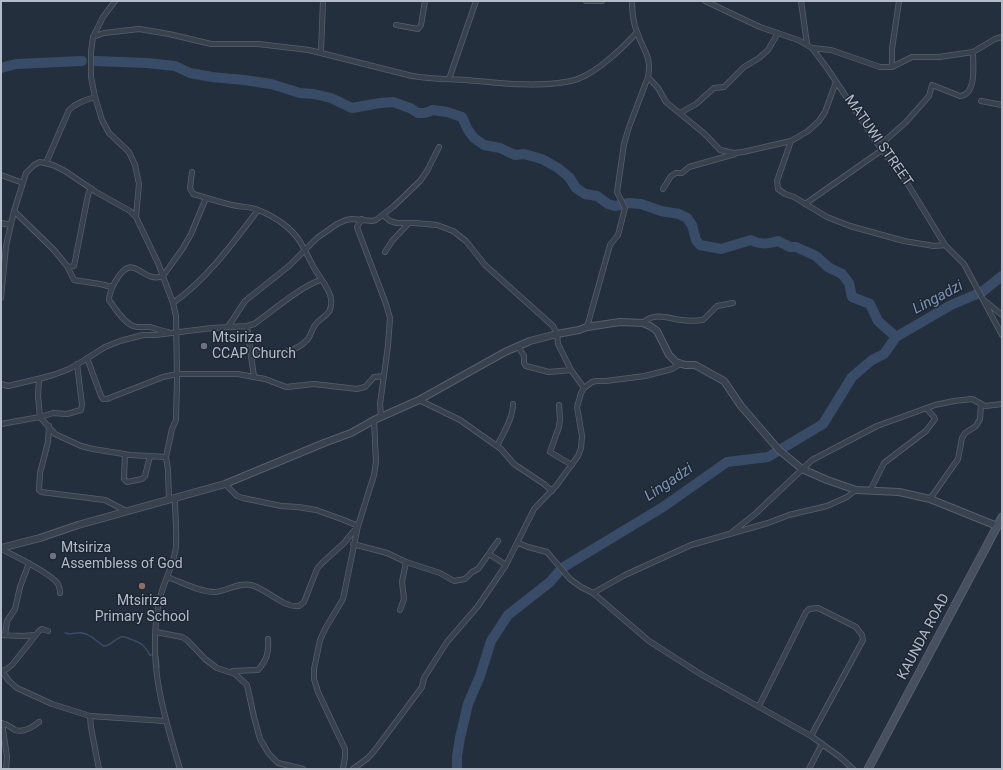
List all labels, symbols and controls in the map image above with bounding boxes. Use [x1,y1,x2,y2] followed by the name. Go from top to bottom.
[840,92,916,190] street label: MATUWI STREET
[910,277,966,319] water label: Lingadzi
[212,330,296,362] place label: Mtsiriza CCAP Church
[199,341,209,351] marker: Mtsiriza CCAP Church
[641,460,697,506] water label: Lingadzi
[61,540,183,572] place label: Mtsiriza Assembless of God
[48,551,58,561] marker: Mtsiriza Assembless of God
[137,581,147,591] marker: Mtsiriza Primary School
[894,591,954,683] street label: KAUNDA ROAD
[95,593,189,626] place label: Mtsiriza Primary School

